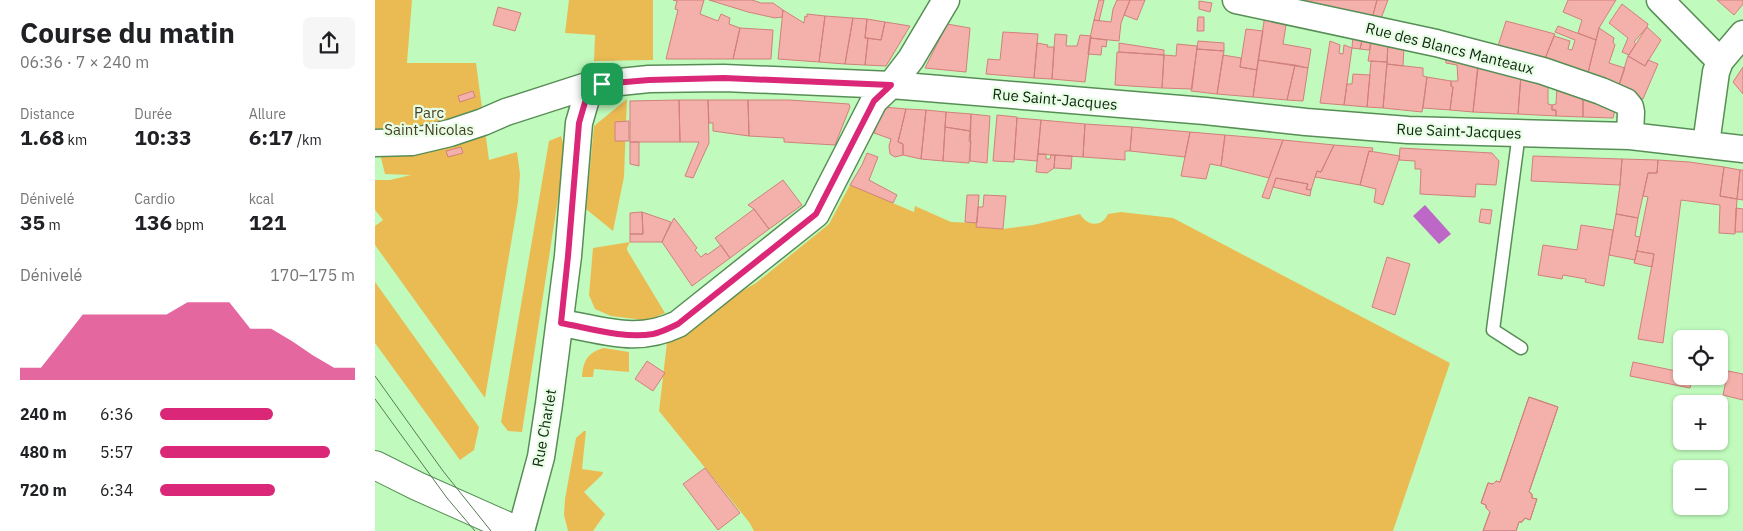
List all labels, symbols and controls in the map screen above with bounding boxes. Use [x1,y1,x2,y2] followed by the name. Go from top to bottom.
[20,14,235,51] text: Course du matin
[303,17,355,69] button: share
[1364,18,1536,78] street label: Rue des Blancs Manteaux
[20,52,149,72] text: 06:36 · 7 × 240 m
[581,63,623,105] pin
[588,70,616,98] icon: arrive
[992,84,1118,114] street label: Rue Saint-Jacques
[384,103,474,139] park label: Parc Saint-Nicolas
[20,105,75,123] text: Distance
[134,105,172,123] text: Durée
[249,105,286,123] text: Allure
[1396,119,1522,143] street label: Rue Saint-Jacques
[20,123,64,151] text: 1.68
[134,123,192,151] text: 10:33
[249,123,293,151] text: 6:17
[64,131,87,149] text: km
[293,131,322,149] text: /km
[20,190,75,208] text: Dénivelé
[134,190,175,208] text: Cardio
[249,190,274,208] text: kcal
[20,208,45,236] text: 35
[134,208,172,236] text: 136
[249,208,286,236] text: 121
[45,216,61,234] text: m
[172,216,204,234] text: bpm
[20,265,82,285] text: Dénivelé
[270,265,355,285] text: 170–175 m
[1673,330,1728,515] map controls
[1673,330,1728,385] button: locate
[528,388,560,468] street label: Rue Charlet
[1673,395,1728,450] button: +
[20,404,67,424] text: 240 m
[100,404,133,424] text: 6:36
[20,442,67,462] text: 480 m
[100,442,133,462] text: 5:57
[1673,460,1728,515] button: −
[20,480,67,500] text: 720 m
[100,480,133,500] text: 6:34

